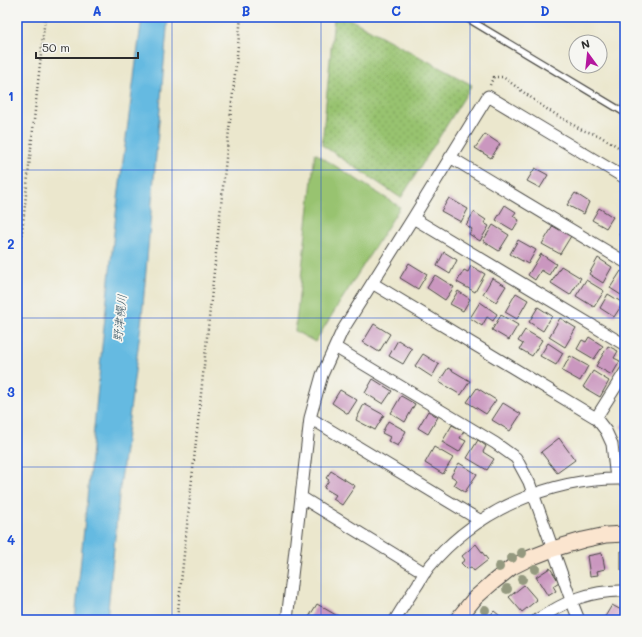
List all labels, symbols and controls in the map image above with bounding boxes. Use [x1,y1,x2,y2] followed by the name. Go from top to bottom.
[92,2,102,19] text: A
[242,2,251,19] text: B
[391,2,401,19] text: C
[540,2,550,19] text: D
[36,34,138,60] scale bar
[568,34,608,74] north arrow
[579,36,591,52] text: N
[42,39,70,55] text: 50 m
[8,87,14,104] text: 1
[7,235,15,252] text: 2
[109,293,129,343] water label: 野津幌川
[7,383,15,400] text: 3
[7,531,15,548] text: 4

